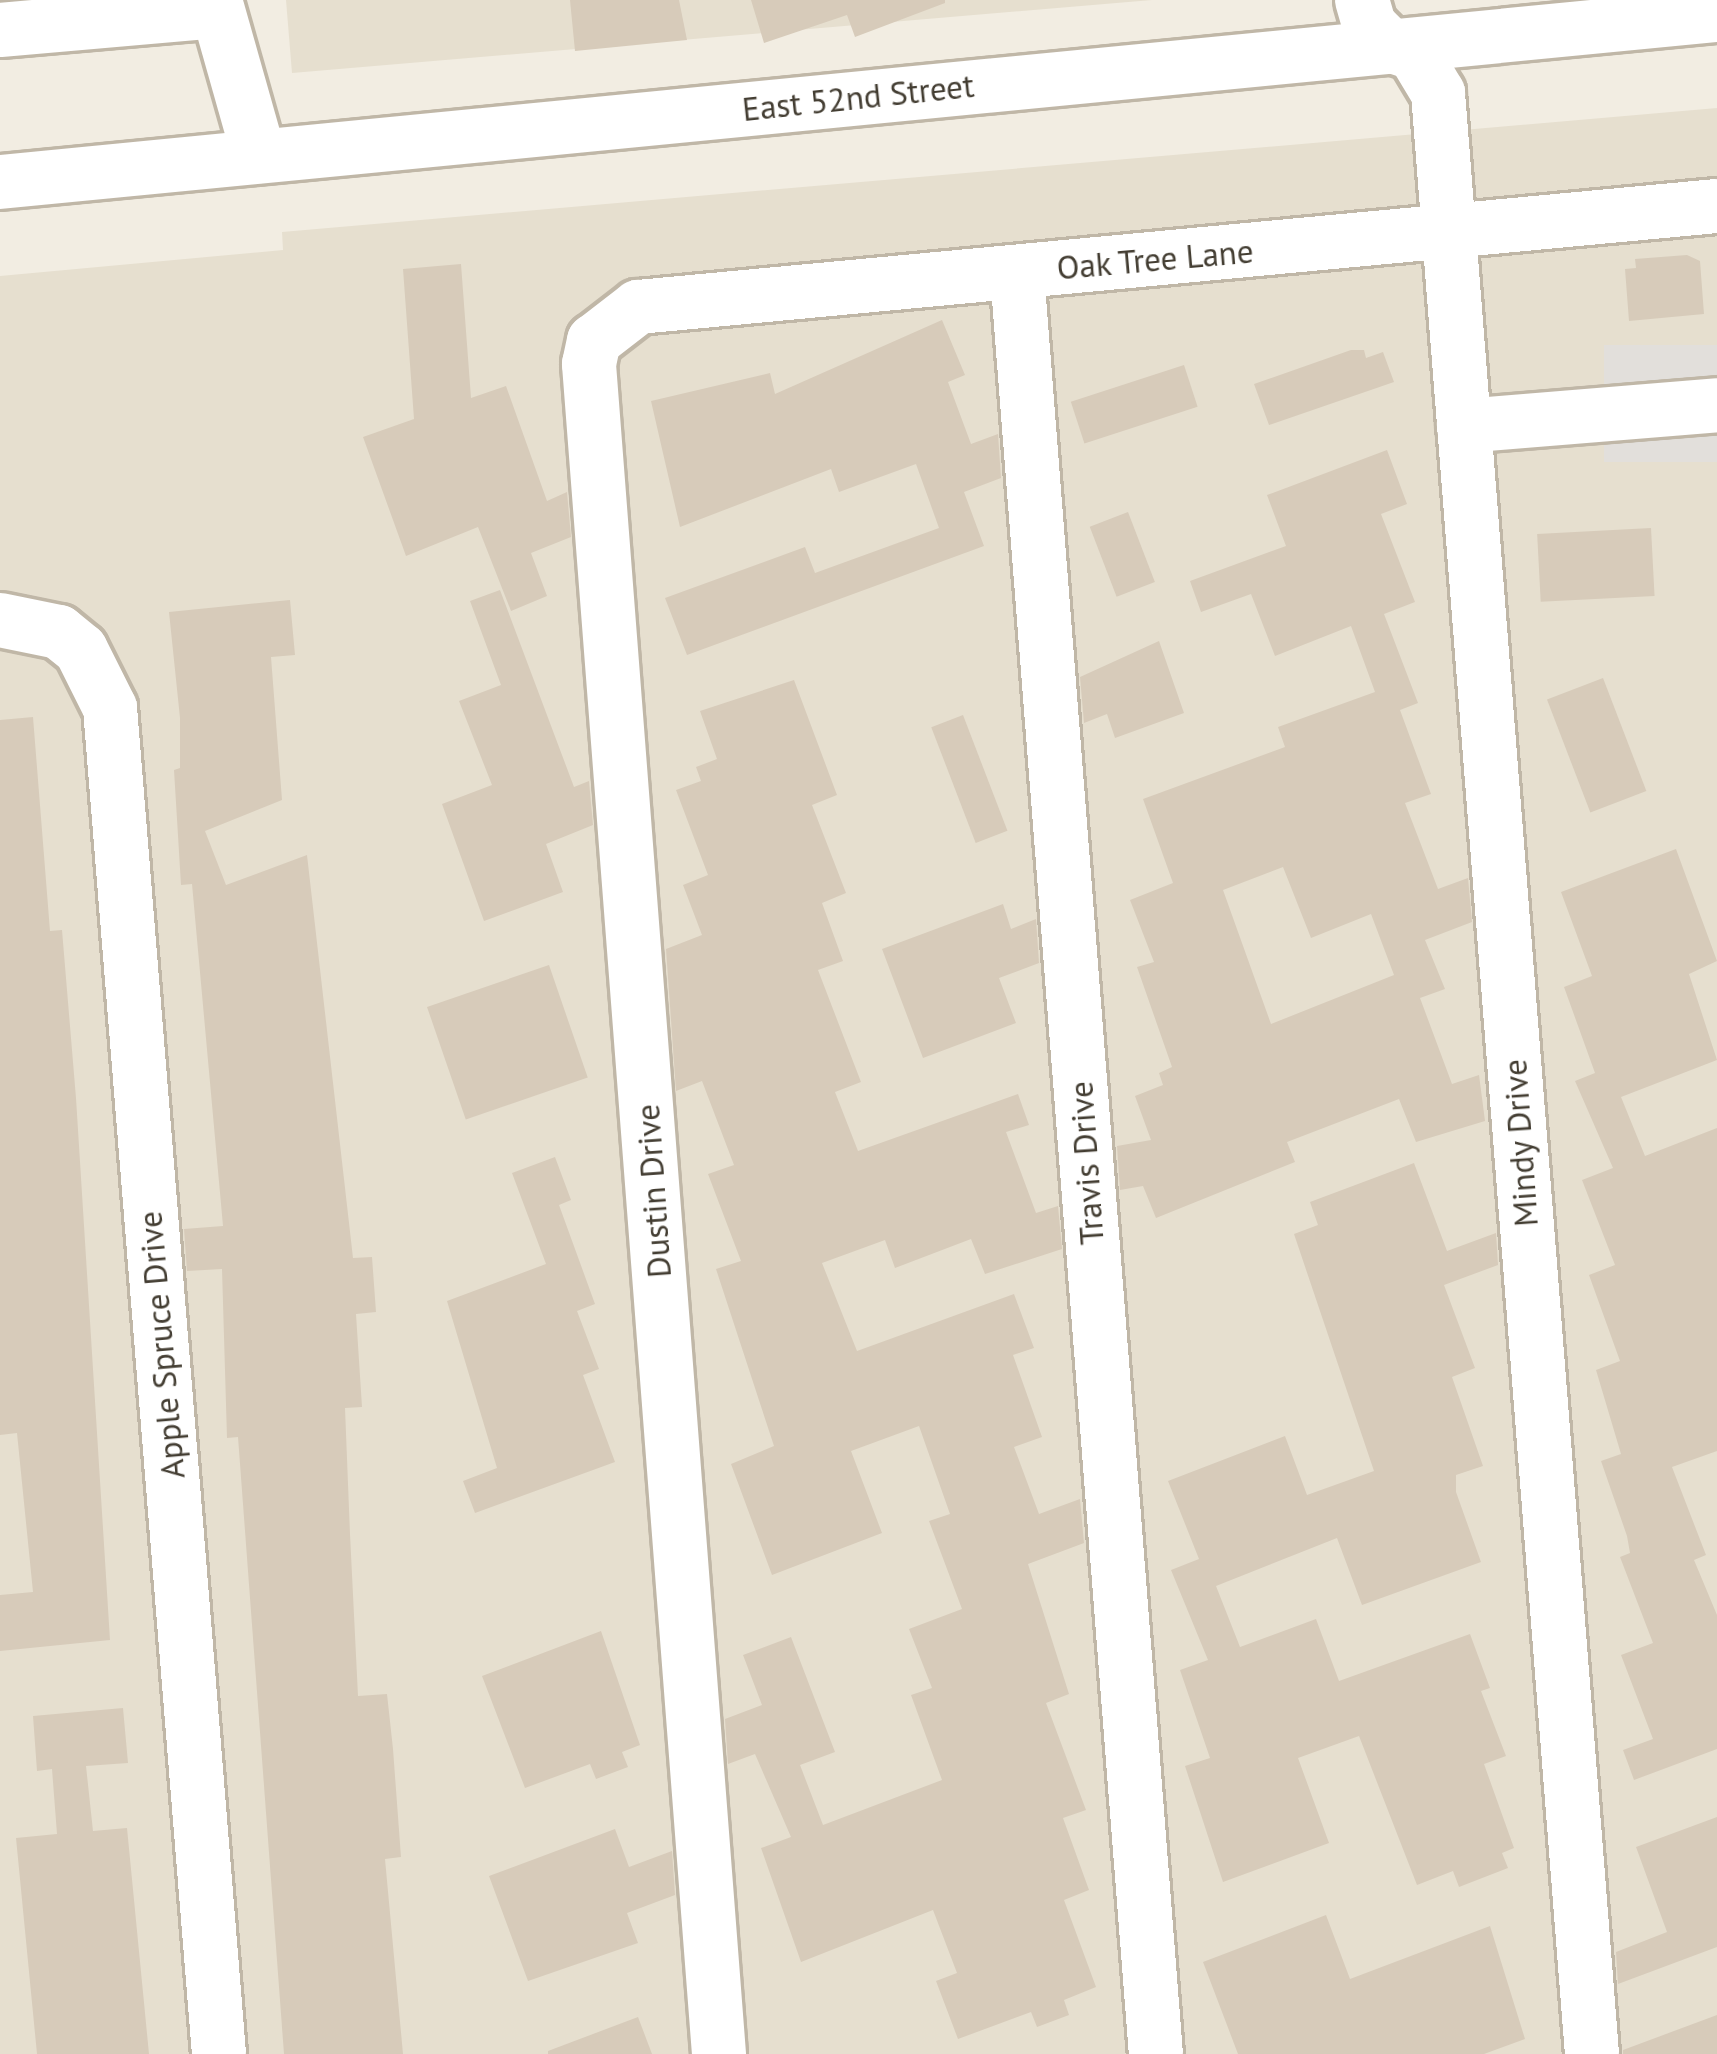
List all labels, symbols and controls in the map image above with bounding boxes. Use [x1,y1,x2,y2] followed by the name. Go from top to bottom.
[740,65,976,129] street label: East 52nd Street
[1054,231,1256,287] street label: Oak Tree Lane
[1494,1057,1546,1229] street label: Mindy Drive
[1061,1080,1111,1246] street label: Travis Drive
[627,1103,679,1279] street label: Dustin Drive
[130,1210,192,1480] street label: Apple Spruce Drive

